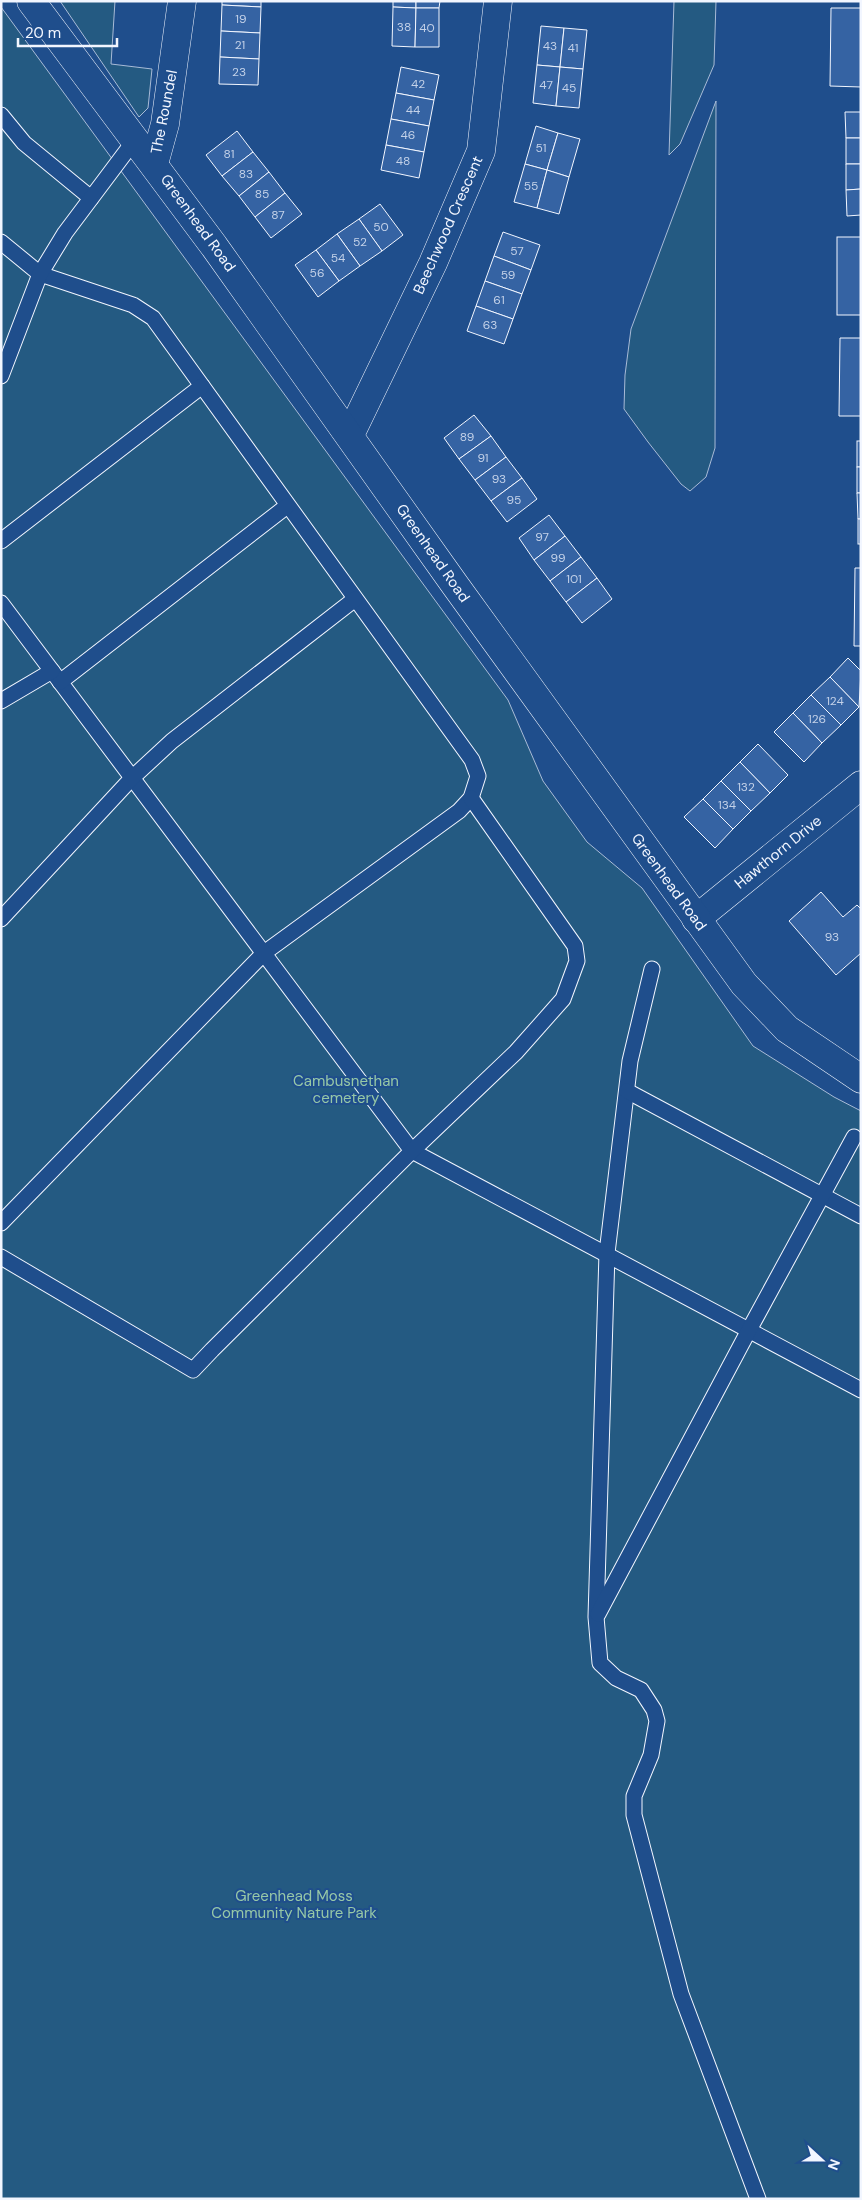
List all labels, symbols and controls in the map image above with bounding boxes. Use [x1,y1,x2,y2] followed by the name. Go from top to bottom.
[235,11,247,27] house number: 19
[18,15,116,47] scale bar
[397,19,411,35] house number: 38
[419,20,435,36] house number: 40
[25,23,61,43] text: 20 m
[235,37,245,53] house number: 21
[543,38,557,54] house number: 43
[567,40,579,56] house number: 41
[232,64,246,80] house number: 23
[146,68,182,156] street label: The Roundel
[411,76,425,92] house number: 42
[539,77,553,93] house number: 47
[562,80,576,96] house number: 45
[406,102,420,118] house number: 44
[401,127,415,143] house number: 46
[535,140,547,156] house number: 51
[224,146,234,162] house number: 81
[396,153,410,169] house number: 48
[409,153,488,297] street label: Beechwood Crescent
[239,166,253,182] house number: 83
[156,170,240,276] street label: Greenhead Road
[524,178,538,194] house number: 55
[255,186,269,202] house number: 85
[271,207,285,223] house number: 87
[373,219,389,235] house number: 50
[353,234,367,250] house number: 52
[510,243,524,259] house number: 57
[331,250,345,266] house number: 54
[310,265,324,281] house number: 56
[501,267,515,283] house number: 59
[493,292,505,308] house number: 61
[483,317,497,333] house number: 63
[460,429,474,445] house number: 89
[477,450,489,466] house number: 91
[492,471,506,487] house number: 93
[507,492,521,508] house number: 95
[392,500,474,606] street label: Greenhead Road
[535,529,549,545] house number: 97
[550,550,566,566] house number: 99
[566,571,582,587] house number: 101
[826,693,844,709] house number: 124
[808,711,826,727] house number: 126
[737,779,755,795] house number: 132
[718,797,736,813] house number: 134
[730,811,826,893] street label: Hawthorn Drive
[627,829,711,935] street label: Greenhead Road
[825,929,839,945] house number: 93
[293,1071,399,1108] park label: Cambusnethan cemetery
[211,1886,377,1923] park label: Greenhead Moss Community Nature Park
[797,2135,847,2185] north arrow
[824,2157,844,2173] text: N

